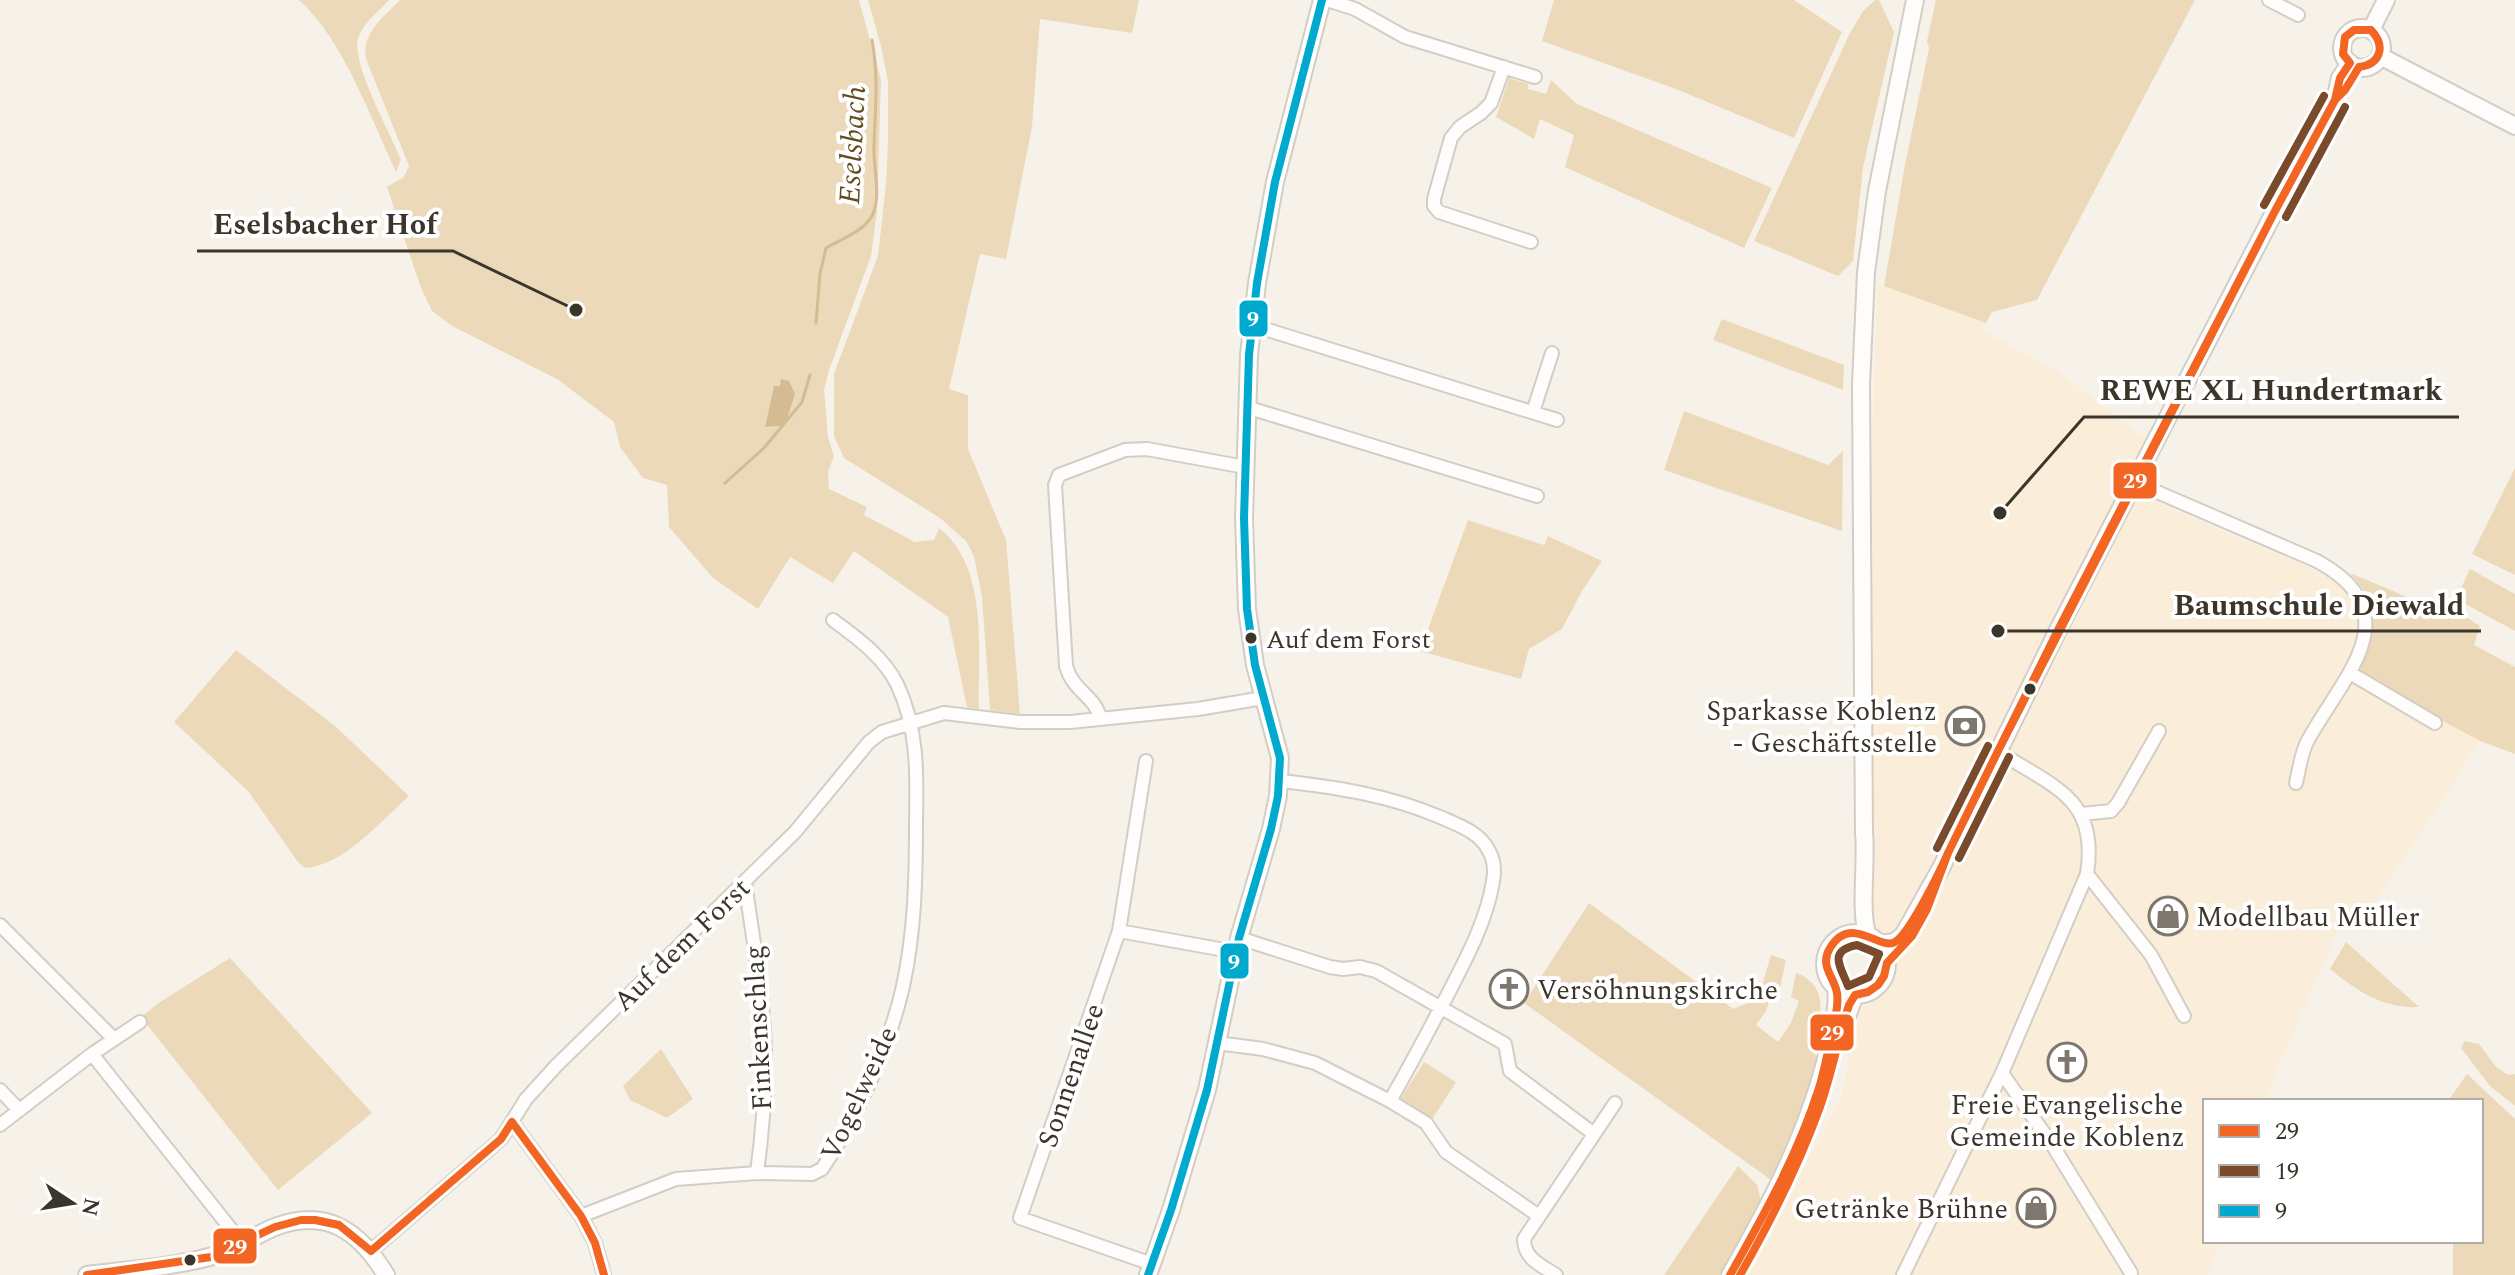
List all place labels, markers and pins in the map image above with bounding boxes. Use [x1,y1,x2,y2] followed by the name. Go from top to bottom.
[197,197,453,251] callout: Eselsbacher Hof
[2084,363,2459,417] callout: REWE XL Hundertmark
[2157,577,2481,631] callout: Baumschule Diewald
[1266,620,1431,660] place label: Auf dem Forst
[1243,630,1259,646] marker: Auf dem Forst
[2022,681,2038,697] unlabelled marker
[1706,690,1937,765] place label: Sparkasse Koblenz - Geschäftsstelle
[1944,705,1986,747] bank icon: Sparkasse Koblenz - Geschäftsstelle
[2147,895,2189,937] shop icon: Modellbau Müller
[2196,896,2420,939] place label: Modellbau Müller
[1488,968,1530,1010] church icon: Versöhnungskirche
[1537,969,1778,1012] place label: Versöhnungskirche
[2046,1041,2088,1083] church icon: Freie Evangelische Gemeinde Koblenz
[1949,1084,2185,1159] place label: Freie Evangelische Gemeinde Koblenz
[2015,1187,2057,1229] shop icon: Getränke Brühne
[1794,1188,2008,1231] place label: Getränke Brühne
[182,1252,198,1268] unlabelled marker

